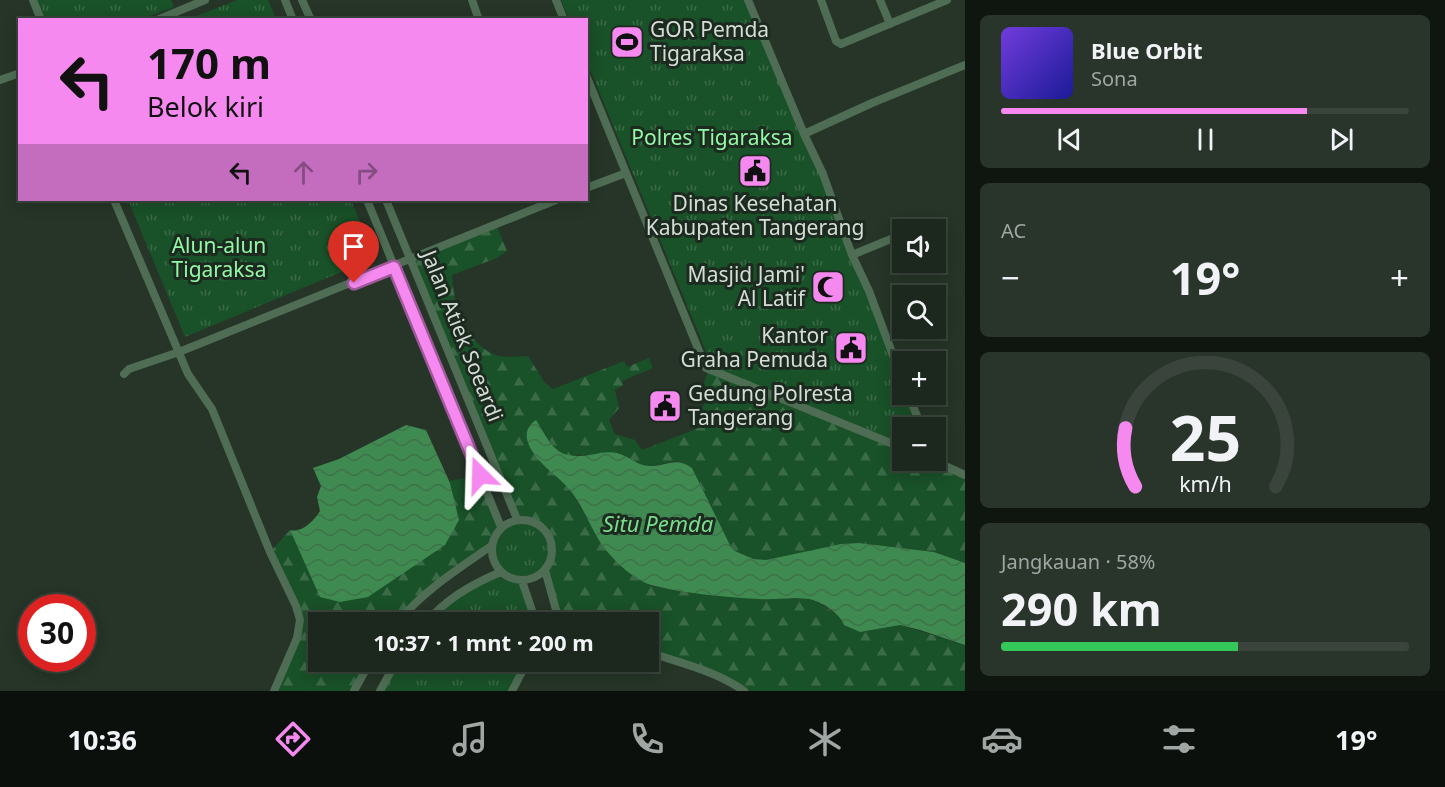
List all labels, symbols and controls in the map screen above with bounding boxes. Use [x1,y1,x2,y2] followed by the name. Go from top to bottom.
[650,15,769,67] place label: GOR Pemda Tigaraksa
[609,24,645,60] sports icon: GOR Pemda Tigaraksa
[147,34,271,91] text: 170 m
[1091,35,1203,65] text: Blue Orbit
[48,42,126,120] icon: left
[1091,65,1138,92] text: Sona
[147,88,264,125] text: Belok kiri
[631,123,793,151] park label: Polres Tigaraksa
[1053,123,1086,156] icon: previous
[1189,123,1222,156] icon: pause
[1325,123,1358,156] icon: next
[737,153,773,189] public building icon: Dinas Kesehatan Kabupaten Tangerang
[224,156,257,189] icon: left
[287,156,320,189] icon: ahead
[350,156,383,189] icon: right
[646,189,864,241] place label: Dinas Kesehatan Kabupaten Tangerang
[1001,217,1026,244] text: AC
[892,219,946,471] map controls
[892,219,946,273] button: sound
[328,221,379,283] pin
[337,230,370,263] icon: arrive
[172,231,266,283] park label: Alun-alun Tigaraksa
[415,244,510,425] street label: Jalan Atiek Soeardi
[1170,247,1240,308] text: 19°
[1001,255,1020,300] text: −
[1390,255,1409,300] text: +
[688,260,807,312] place label: Masjid Jami' Al Latif
[810,269,846,305] mosque icon: Masjid Jami' Al Latif
[892,285,946,339] button: search
[681,321,828,373] place label: Kantor Graha Pemuda
[833,330,869,366] public building icon: Kantor Graha Pemuda
[892,351,946,405] button: +
[688,379,853,431] place label: Gedung Polresta Tangerang
[647,388,683,424] public building icon: Gedung Polresta Tangerang
[1169,394,1241,479] text: 25
[892,417,946,471] button: −
[448,443,512,507] position arrow
[1179,469,1231,498] text: km/h
[603,508,714,538] water label: Situ Pemda
[1001,548,1155,575] text: Jangkauan · 58%
[1001,578,1162,639] text: 290 km
[18,594,96,672] speed limit sign: 30
[373,627,594,657] text: 10:37 · 1 mnt · 200 m
[272,718,314,760] icon: directions
[449,718,491,760] icon: music
[626,718,668,760] icon: phone
[804,718,846,760] icon: climate
[981,718,1023,760] icon: car
[1158,718,1200,760] icon: filters
[68,721,137,758] text: 10:36
[1335,721,1377,758] text: 19°

